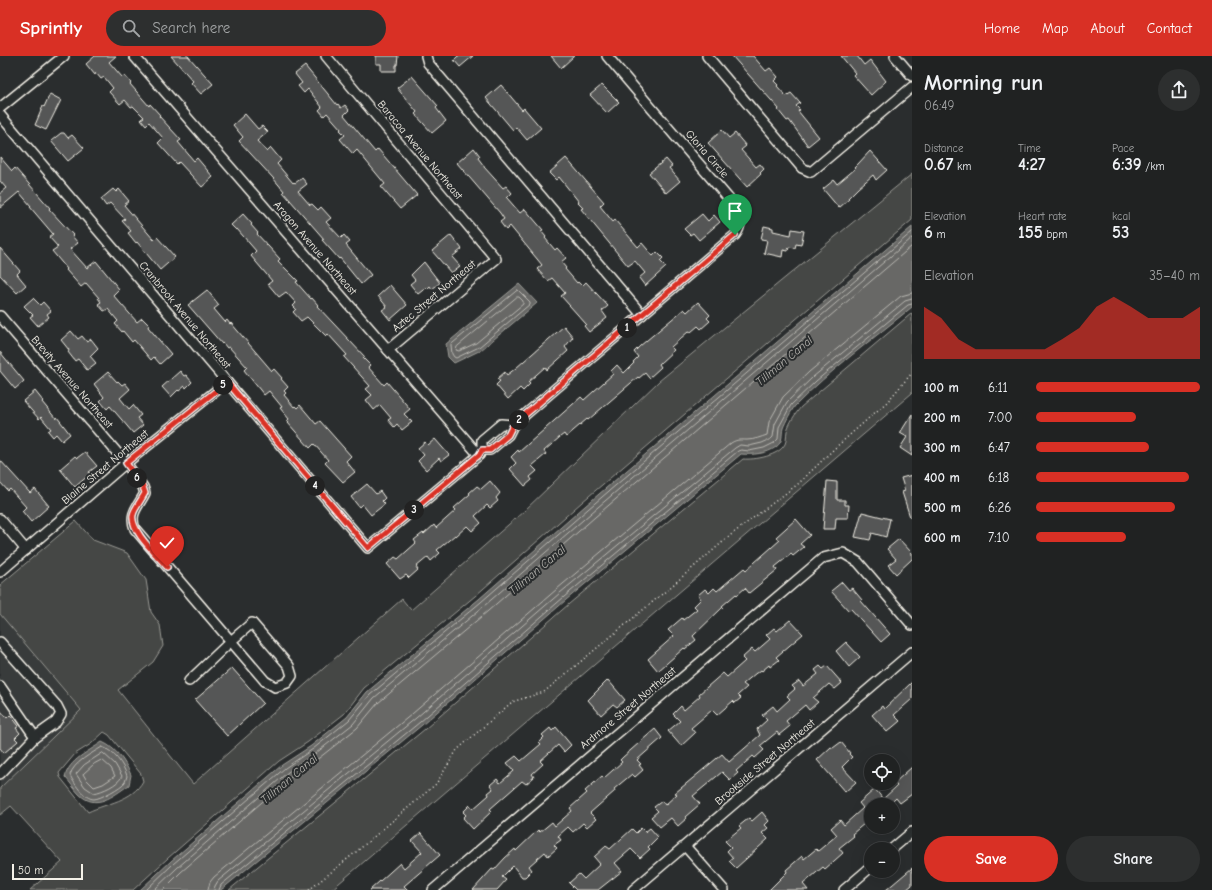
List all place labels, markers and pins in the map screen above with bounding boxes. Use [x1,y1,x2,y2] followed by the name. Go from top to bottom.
[718,194,752,235] pin
[617,318,637,338] pin: 1
[213,375,233,395] pin: 5
[509,410,529,430] pin: 2
[127,468,147,488] pin: 6
[305,476,325,496] pin: 4
[404,500,424,520] pin: 3
[150,526,184,567] pin

